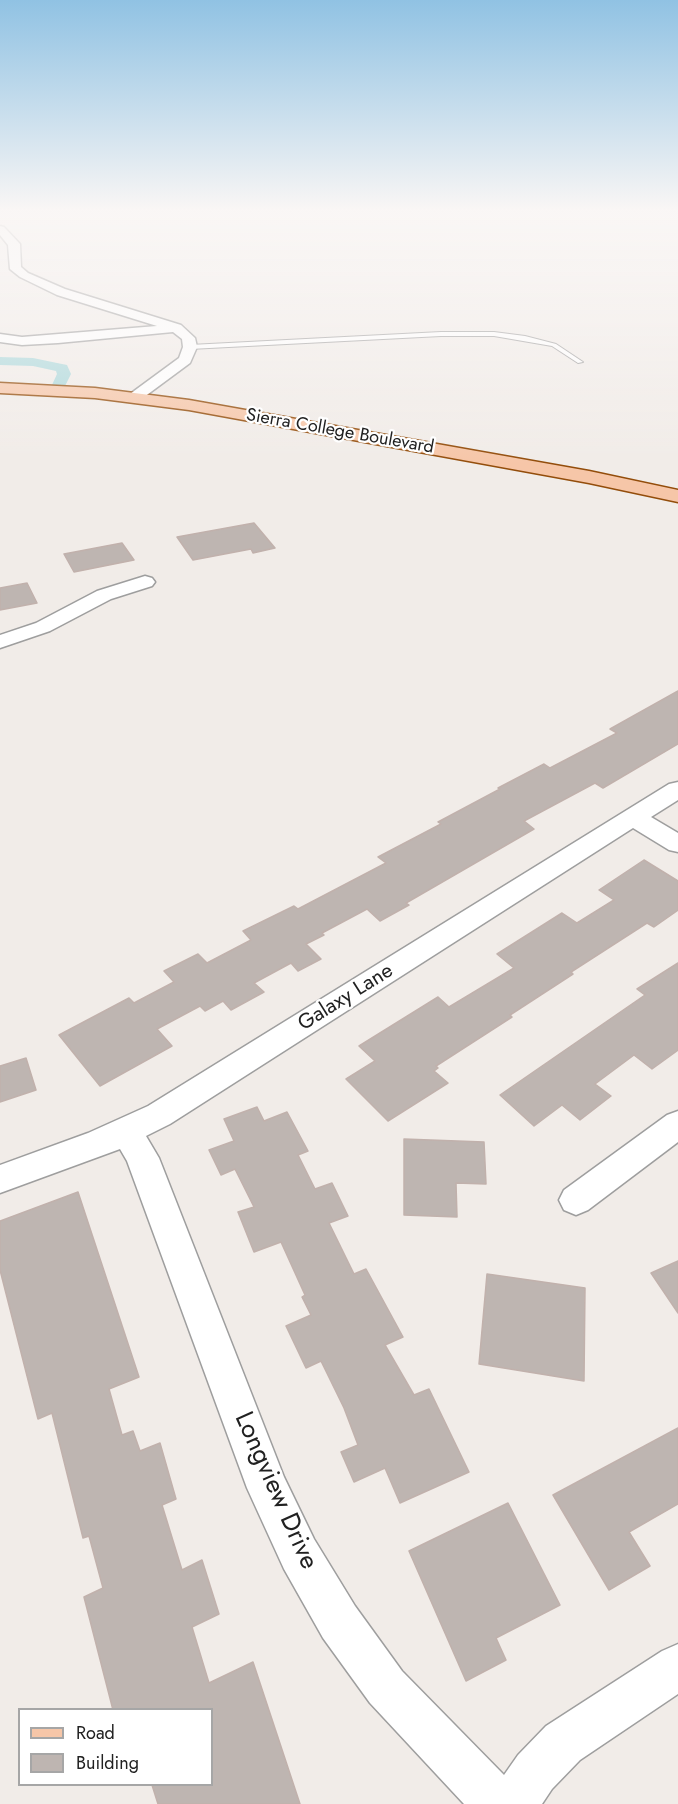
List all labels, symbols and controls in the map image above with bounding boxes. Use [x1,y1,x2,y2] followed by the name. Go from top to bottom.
[244,405,436,459] street label: Sierra College Boulevard
[294,959,398,1037] street label: Galaxy Lane
[226,1408,324,1574] street label: Longview Drive
[18,1708,213,1786] legend
[76,1720,115,1746] text: Road
[76,1750,139,1776] text: Building

